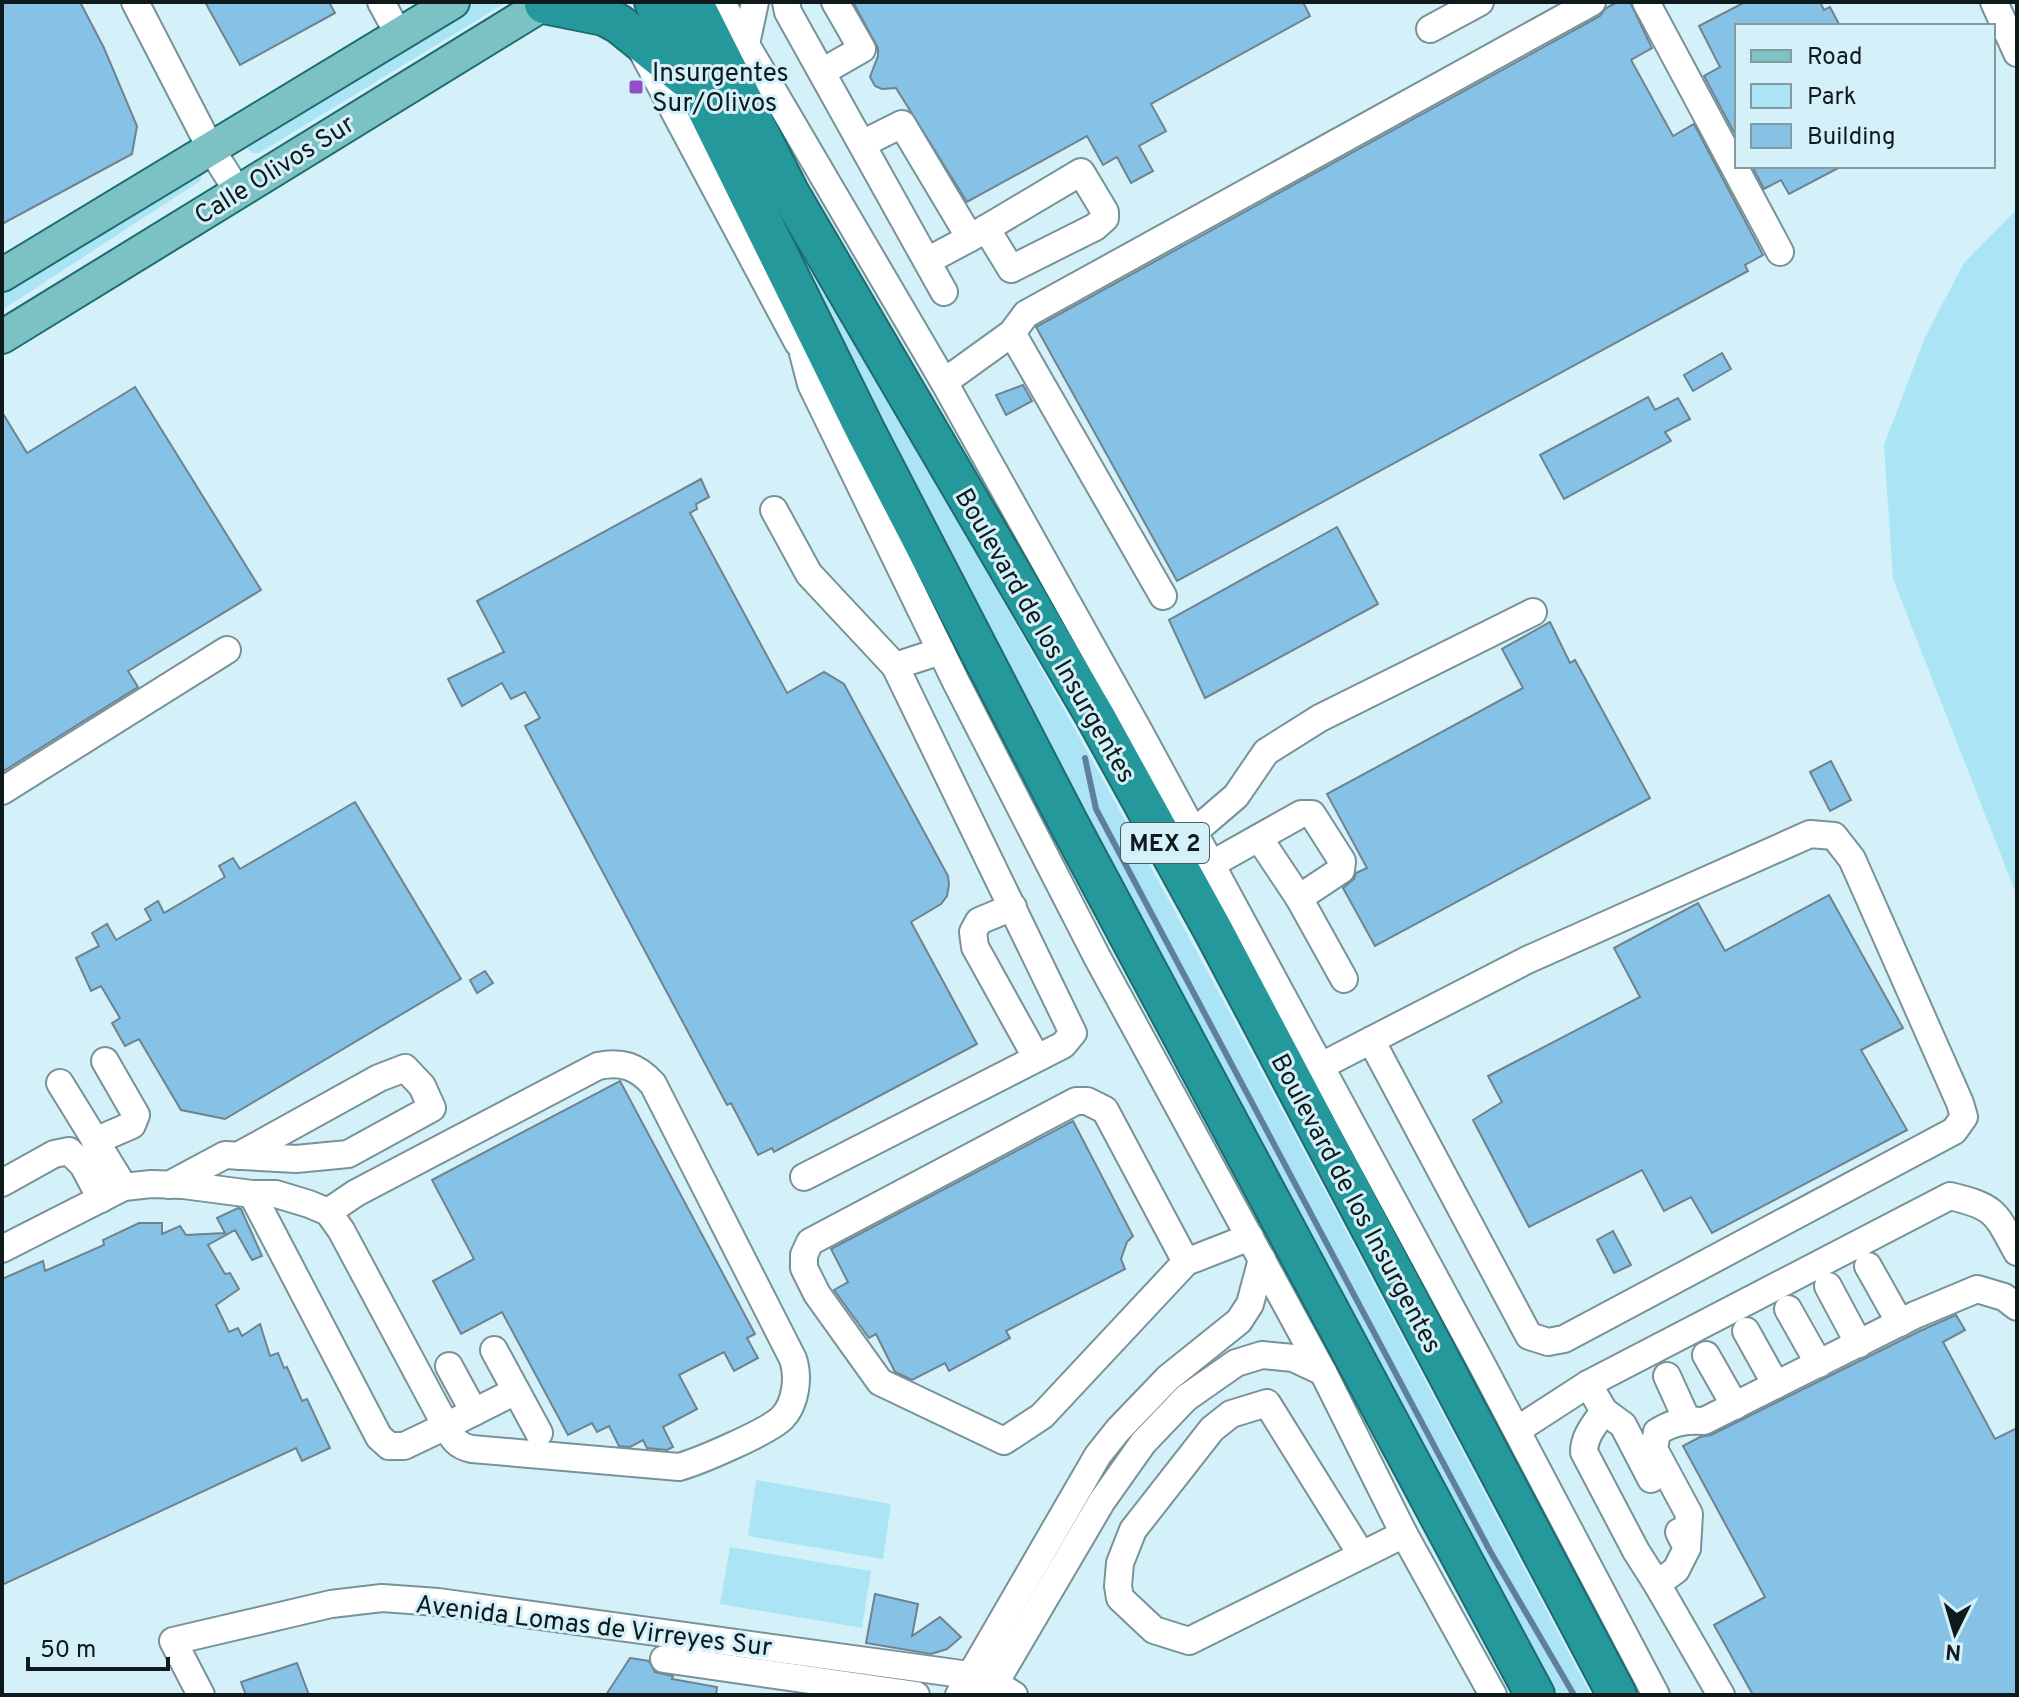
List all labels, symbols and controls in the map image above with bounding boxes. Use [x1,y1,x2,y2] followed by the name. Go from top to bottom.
[1735,24,1995,168] legend
[1807,43,1863,73] text: Road
[652,58,789,121] place label: Insurgentes Sur/Olivos
[627,78,645,96] marker: Insurgentes Sur/Olivos
[1807,83,1857,113] text: Park
[189,109,362,234] street label: Calle Olivos Sur
[1807,123,1896,153] text: Building
[946,483,1142,789] street label: Boulevard de los Insurgentes
[1121,823,1209,863] road number: MEX 2
[1262,1049,1448,1360] street label: Boulevard de los Insurgentes
[414,1589,774,1666] street label: Avenida Lomas de Virreyes Sur
[1915,1593,1995,1673] north arrow
[28,1621,168,1671] scale bar
[40,1636,96,1666] text: 50 m
[1944,1636,1963,1665] text: N

